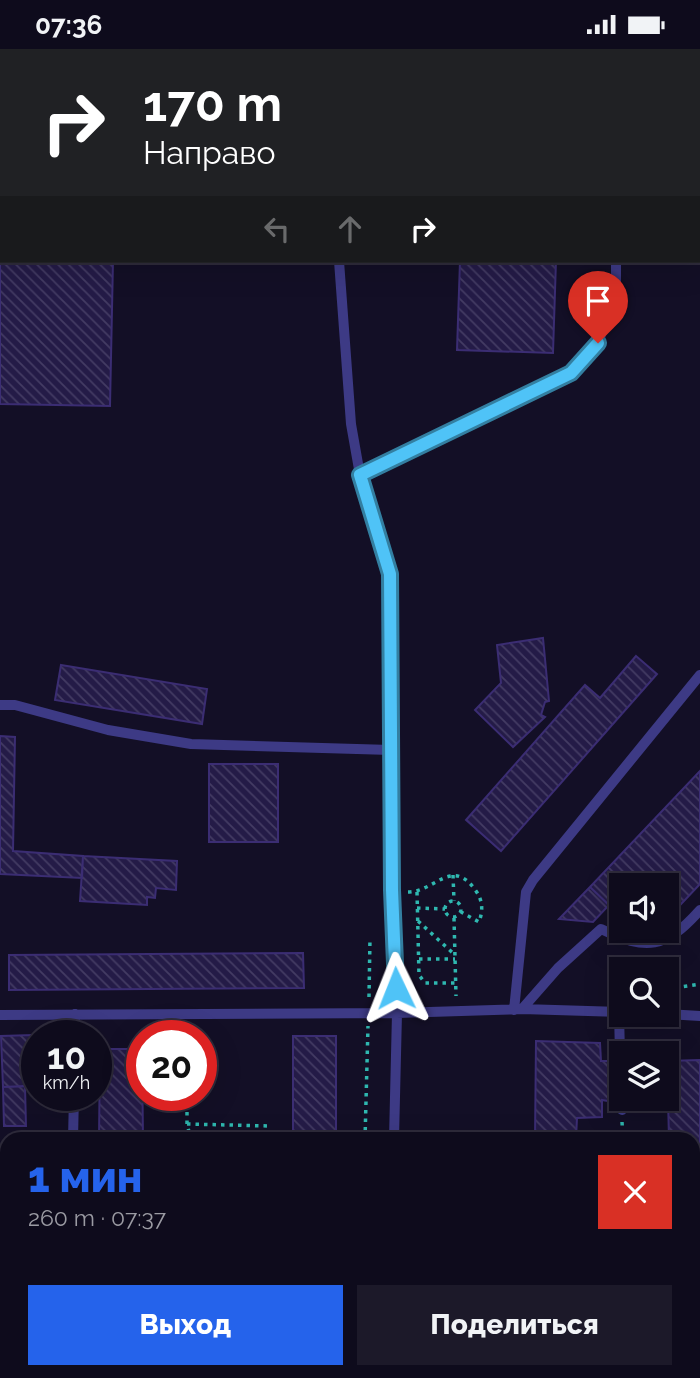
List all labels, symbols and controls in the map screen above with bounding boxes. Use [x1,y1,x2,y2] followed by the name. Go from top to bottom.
[35,10,102,40] text: 07:36
[143,75,282,132] text: 170 m
[28,77,119,168] icon: right
[143,134,275,171] text: Направо
[258,210,296,248] icon: left
[331,210,369,248] icon: ahead
[404,210,442,248] icon: right
[568,271,628,343] pin
[579,282,617,320] icon: arrive
[609,873,679,1111] map controls
[609,873,679,943] button: sound
[359,951,433,1025] position arrow
[609,957,679,1027] button: search
[126,1020,217,1111] speed limit sign: 20
[47,1036,86,1077] text: 10
[609,1041,679,1111] button: layers
[43,1072,90,1093] text: km/h
[28,1153,142,1202] text: 1 мин
[598,1155,672,1229] button: close
[28,1204,166,1231] text: 260 m · 07:37
[28,1285,343,1365] button: Выход
[357,1285,672,1365] button: Поделиться

